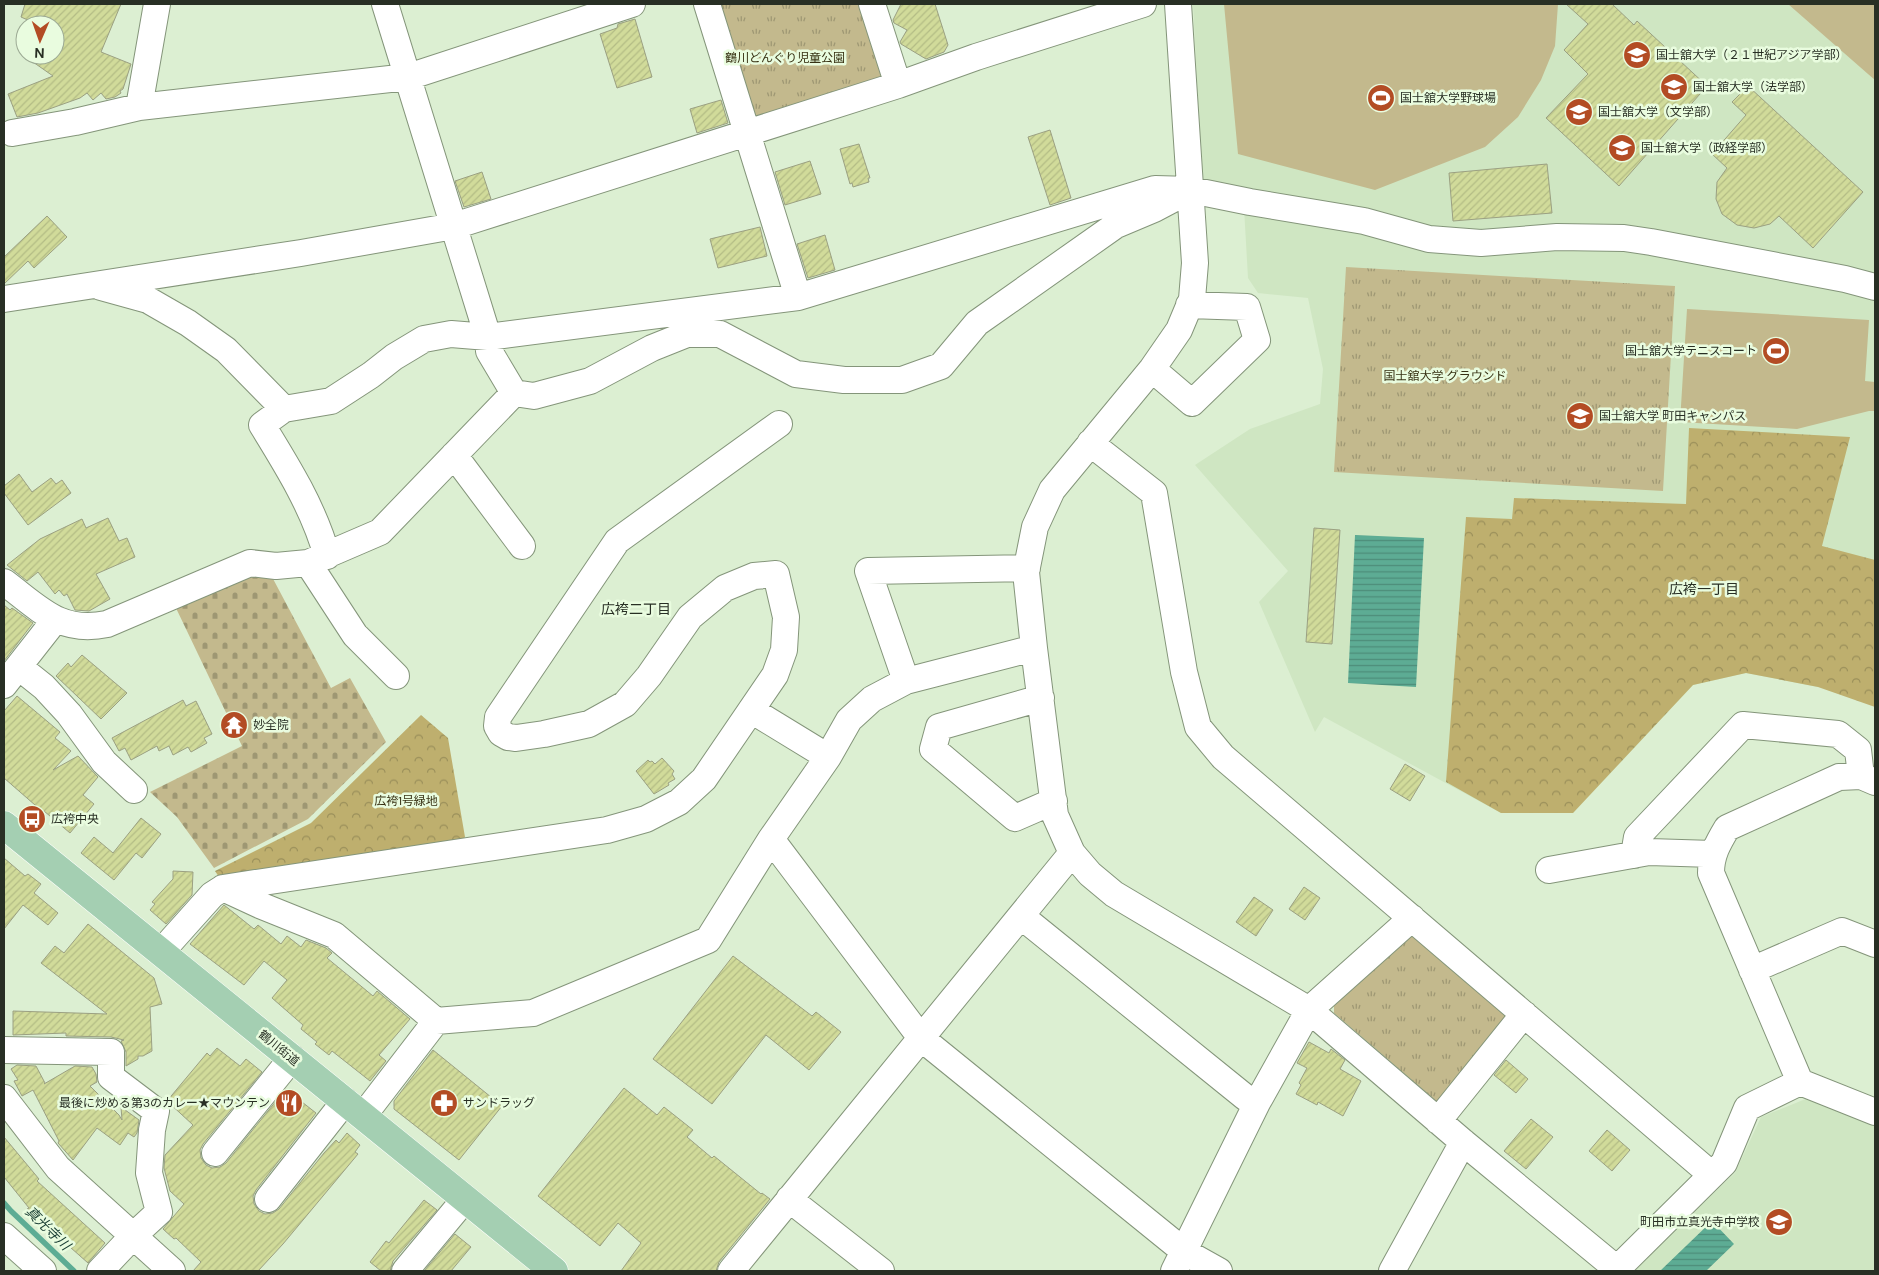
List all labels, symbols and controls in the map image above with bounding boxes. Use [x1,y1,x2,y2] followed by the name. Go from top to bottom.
[15,15,65,65] north arrow
[1622,40,1652,70] school or university icon: 国士舘大学（２１世紀アジア学部）
[34,44,45,62] text: N
[1656,47,1848,63] place label: 国士舘大学（２１世紀アジア学部）
[725,50,845,66] park label: 鶴川どんぐり児童公園
[1659,72,1689,102] school or university icon: 国士舘大学（法学部）
[1693,79,1813,95] place label: 国士舘大学（法学部）
[1366,83,1396,113] sports icon: 国士舘大学野球場
[1400,90,1496,106] place label: 国士舘大学野球場
[1564,97,1594,127] school or university icon: 国士舘大学（文学部）
[1598,104,1718,120] place label: 国士舘大学（文学部）
[1607,133,1637,163] school or university icon: 国士舘大学（政経学部）
[1641,140,1773,156] place label: 国士舘大学（政経学部）
[1761,336,1791,366] sports icon: 国士舘大学テニスコート
[1625,343,1757,359] place label: 国士舘大学テニスコート
[1383,368,1507,384] park label: 国士舘大学 グラウンド
[1565,401,1595,431] school or university icon: 国士舘大学 町田キャンパス
[1599,408,1746,424] place label: 国士舘大学 町田キャンパス
[1669,580,1739,598] district label: 広袴一丁目
[601,600,671,618] district label: 広袴二丁目
[219,710,249,740] temple icon: 妙全院
[253,717,289,733] place label: 妙全院
[374,793,438,809] park label: 広袴1号緑地
[17,804,47,834] bus stop icon: 広袴中央
[51,811,99,827] place label: 広袴中央
[255,1027,303,1069] street label: 鶴川街道
[274,1088,304,1118] restaurant icon: 最後に炒める第3のカレー★マウンテン
[429,1088,459,1118] pharmacy icon: サンドラッグ
[59,1095,270,1111] place label: 最後に炒める第3のカレー★マウンテン
[463,1095,535,1111] place label: サンドラッグ
[22,1202,76,1255] water label: 真光寺川
[1764,1207,1794,1237] school or university icon: 町田市立真光寺中学校
[1640,1214,1760,1230] place label: 町田市立真光寺中学校

